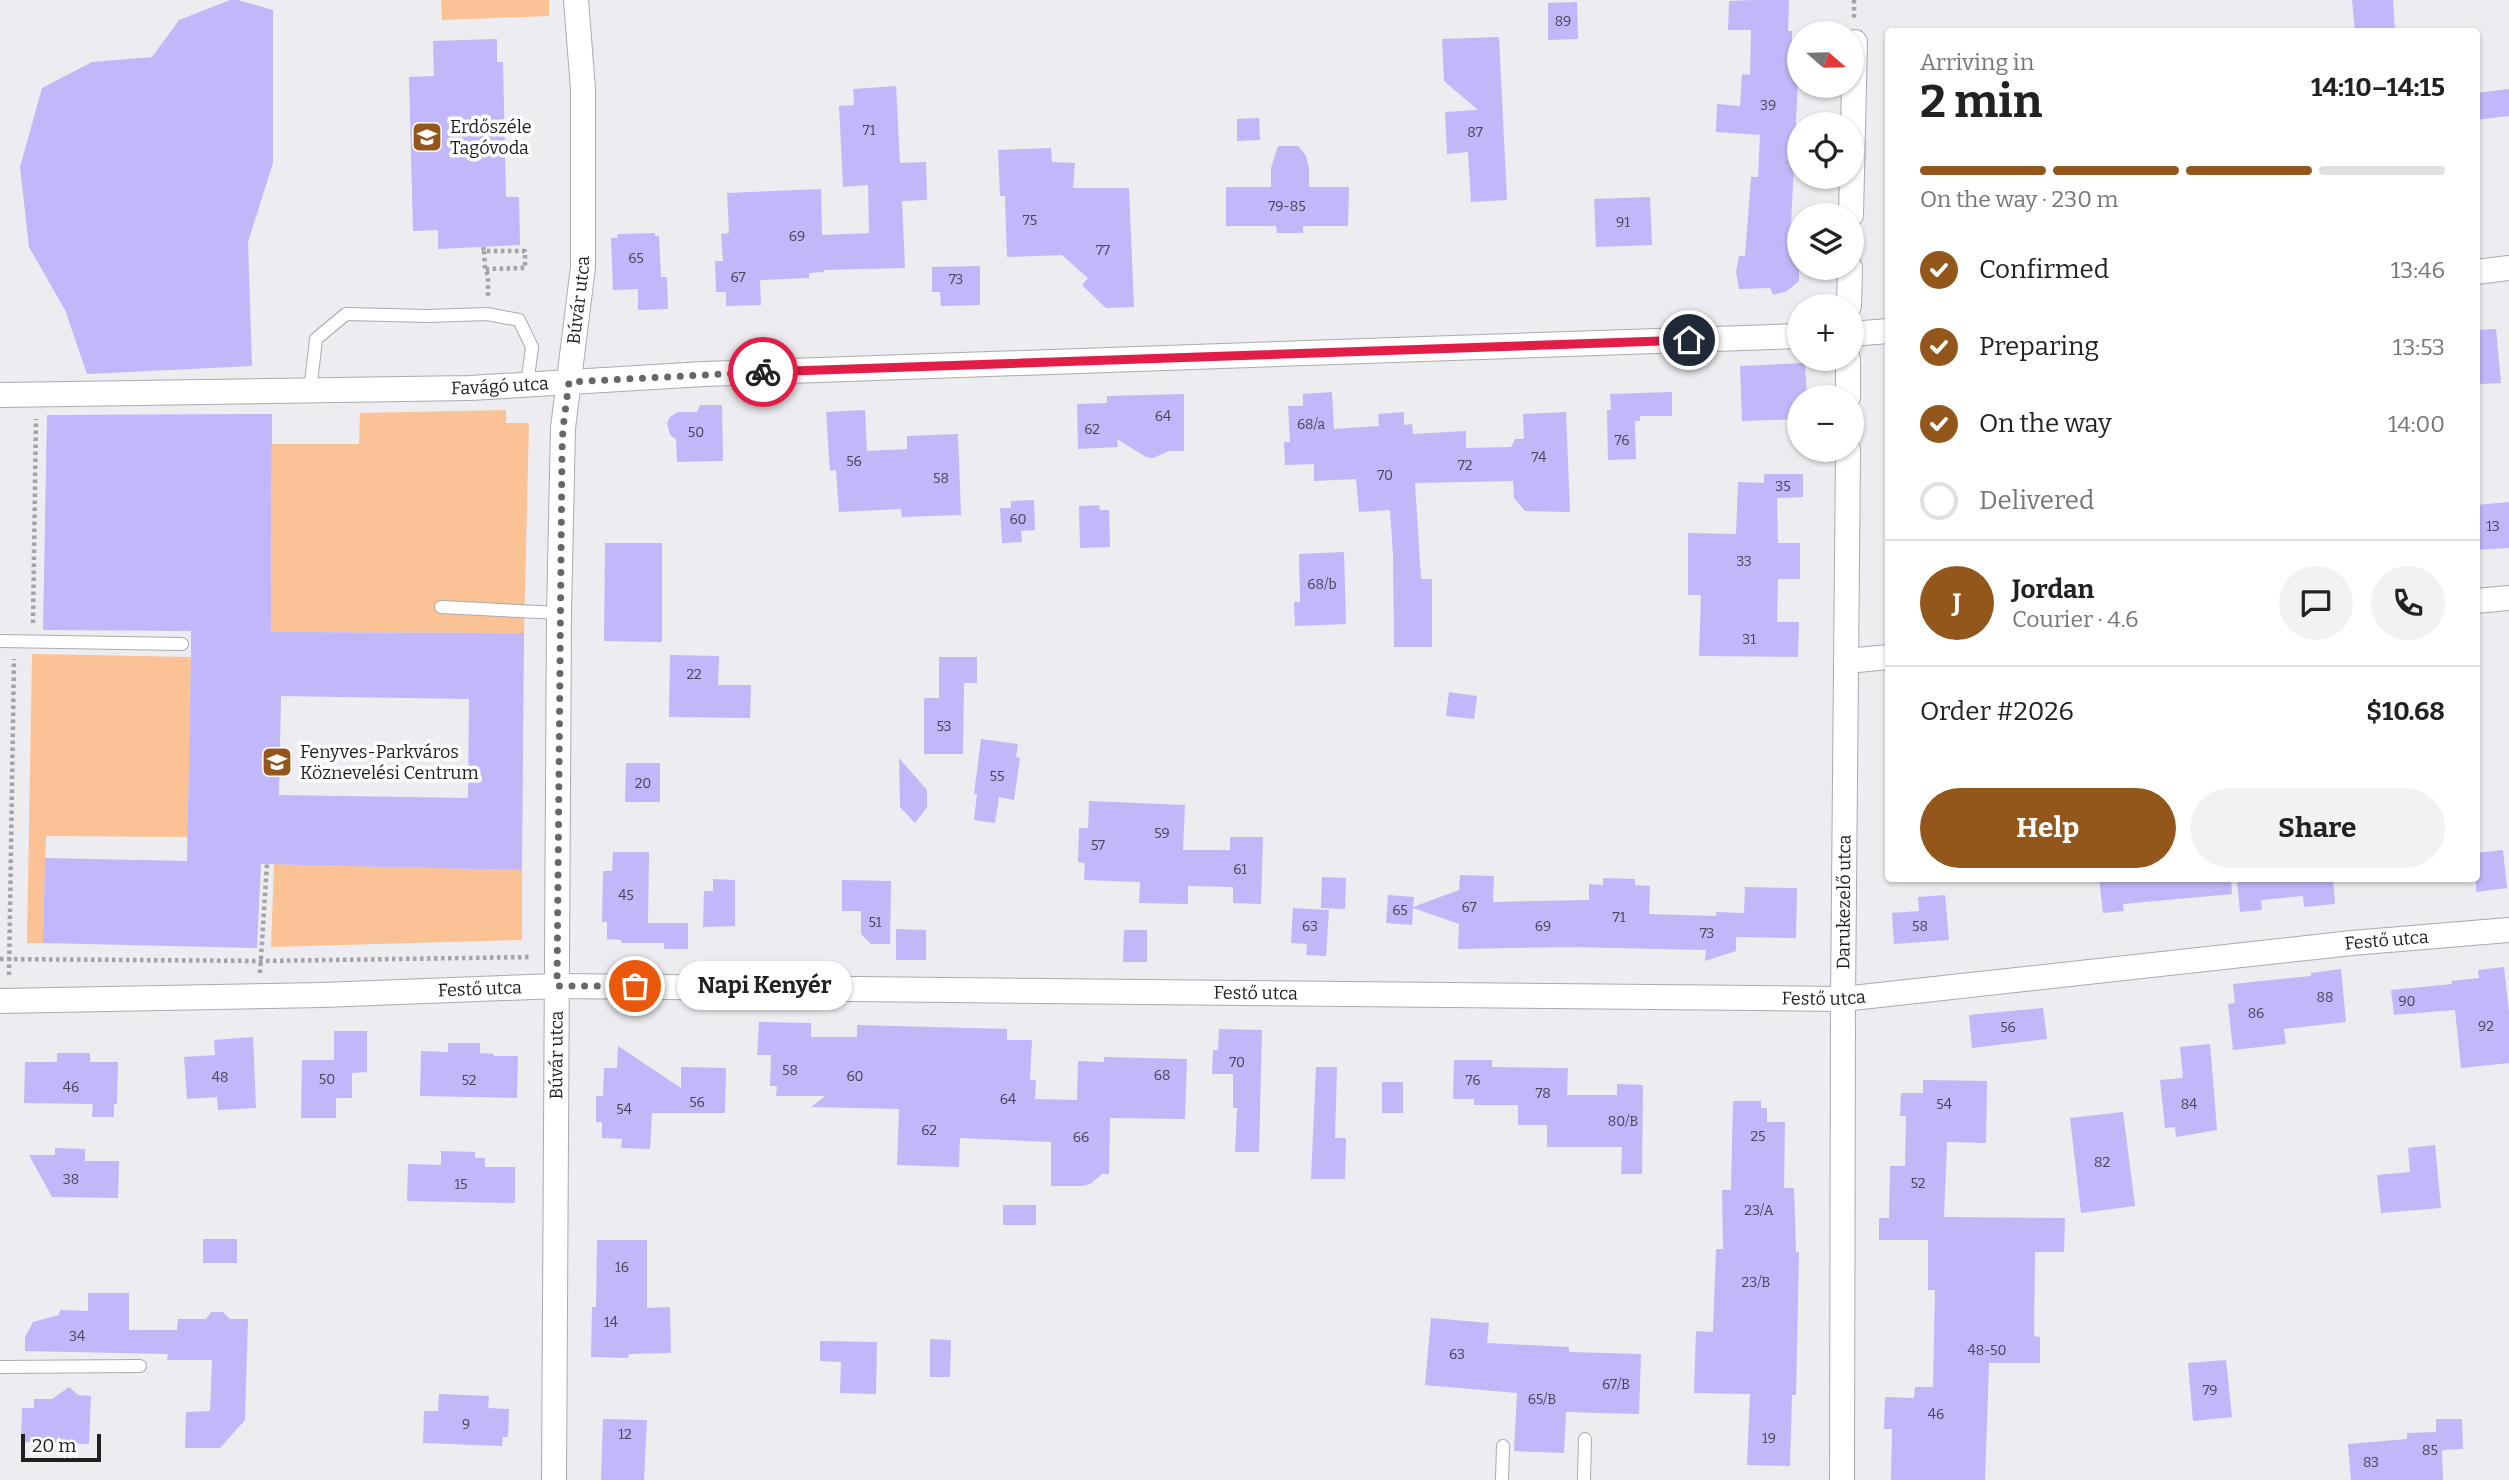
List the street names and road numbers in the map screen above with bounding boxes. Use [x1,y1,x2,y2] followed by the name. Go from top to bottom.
[562,256,594,346] street label: Búvár utca
[451,372,550,399] street label: Favágó utca
[1832,834,1855,970] street label: Darukezelő utca
[2343,926,2430,955] street label: Festő utca
[437,976,522,1002] street label: Festő utca
[1214,982,1298,1004] street label: Festő utca
[1781,986,1867,1010] street label: Festő utca
[545,1010,568,1100] street label: Búvár utca

